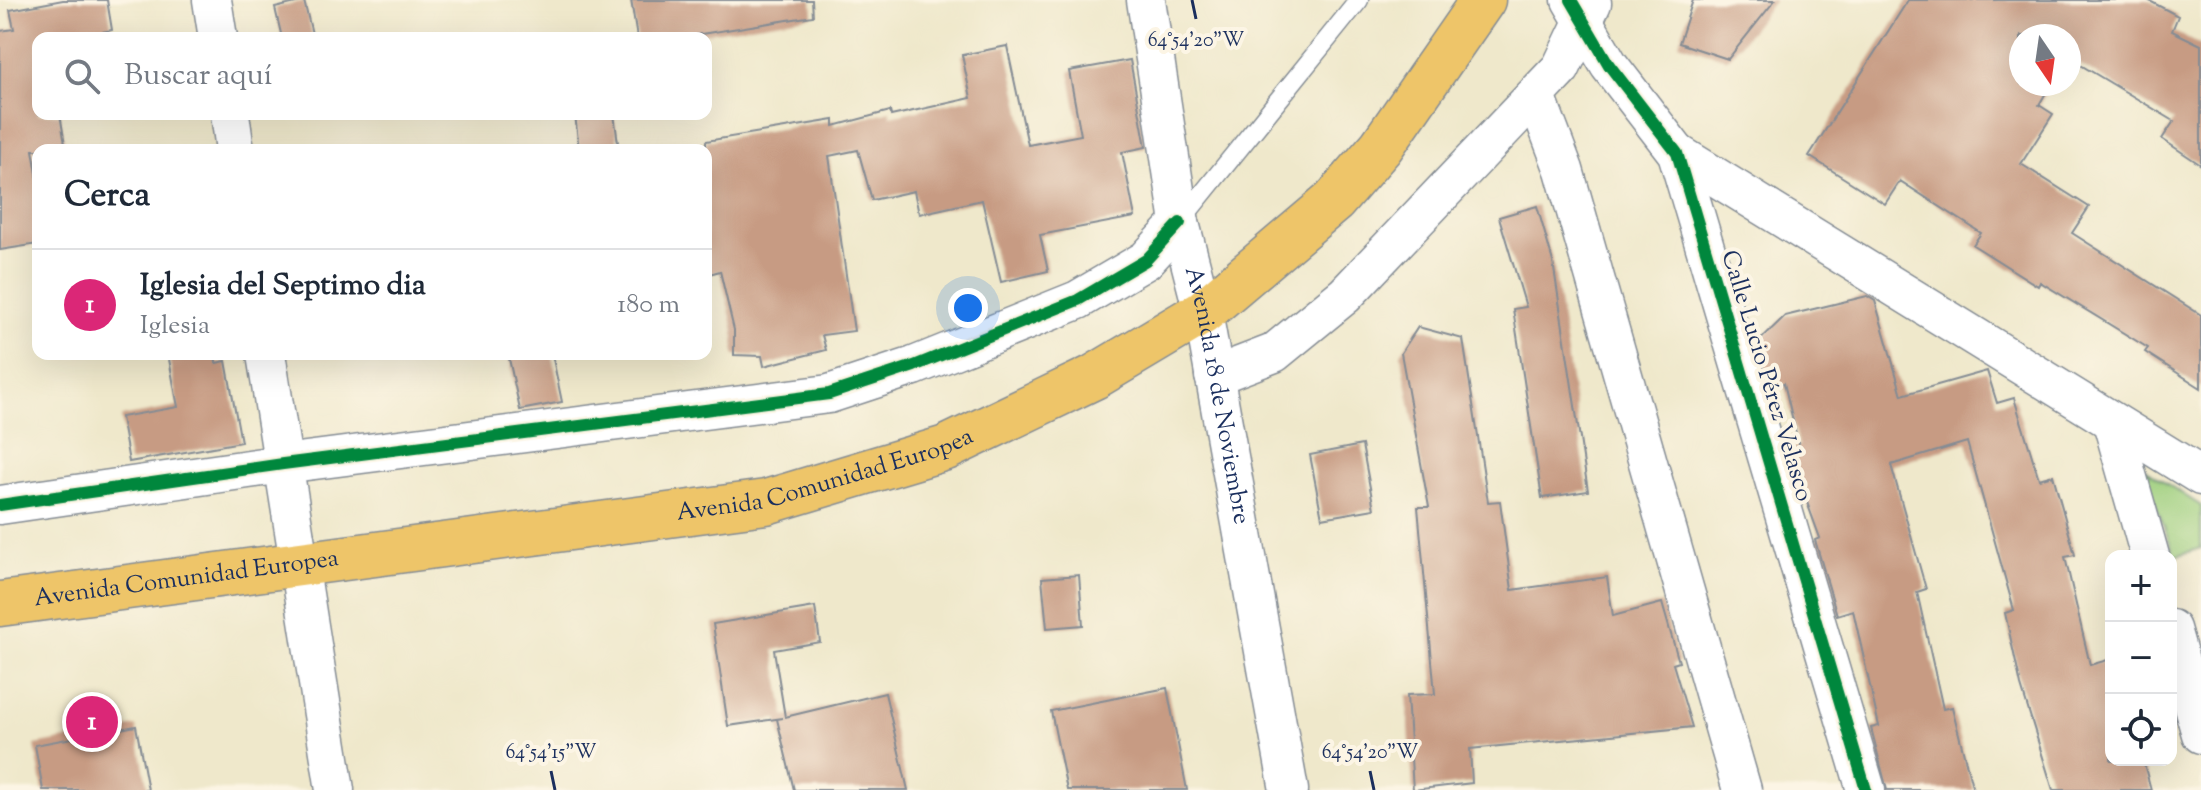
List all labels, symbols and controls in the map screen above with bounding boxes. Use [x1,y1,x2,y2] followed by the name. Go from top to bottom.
[2009,24,2081,96] north arrow
[1148,27,1244,56] text: 64°54'20"W
[32,32,712,120] search box
[60,54,104,98] icon: search
[124,55,272,98] text: Buscar aquí
[64,172,150,221] text: Cerca
[1712,246,1820,506] street label: Calle Lucio Pérez Velasco
[1175,263,1258,527] street label: Avenida 18 de Noviembre
[140,265,426,308] text: Iglesia del Septimo dia
[86,287,94,324] text: 1
[617,287,680,324] text: 180 m
[948,288,988,328] your location
[140,308,210,345] text: Iglesia
[674,420,979,531] street label: Avenida Comunidad Europea
[32,542,341,616] street label: Avenida Comunidad Europea
[2105,550,2177,766] map controls
[2105,550,2177,622] button: +
[2105,622,2177,694] button: −
[66,692,118,752] pin: 1
[2105,694,2177,766] button: locate
[505,739,597,768] text: 64°54'15"W
[1322,739,1418,768] text: 64°54'20"W

